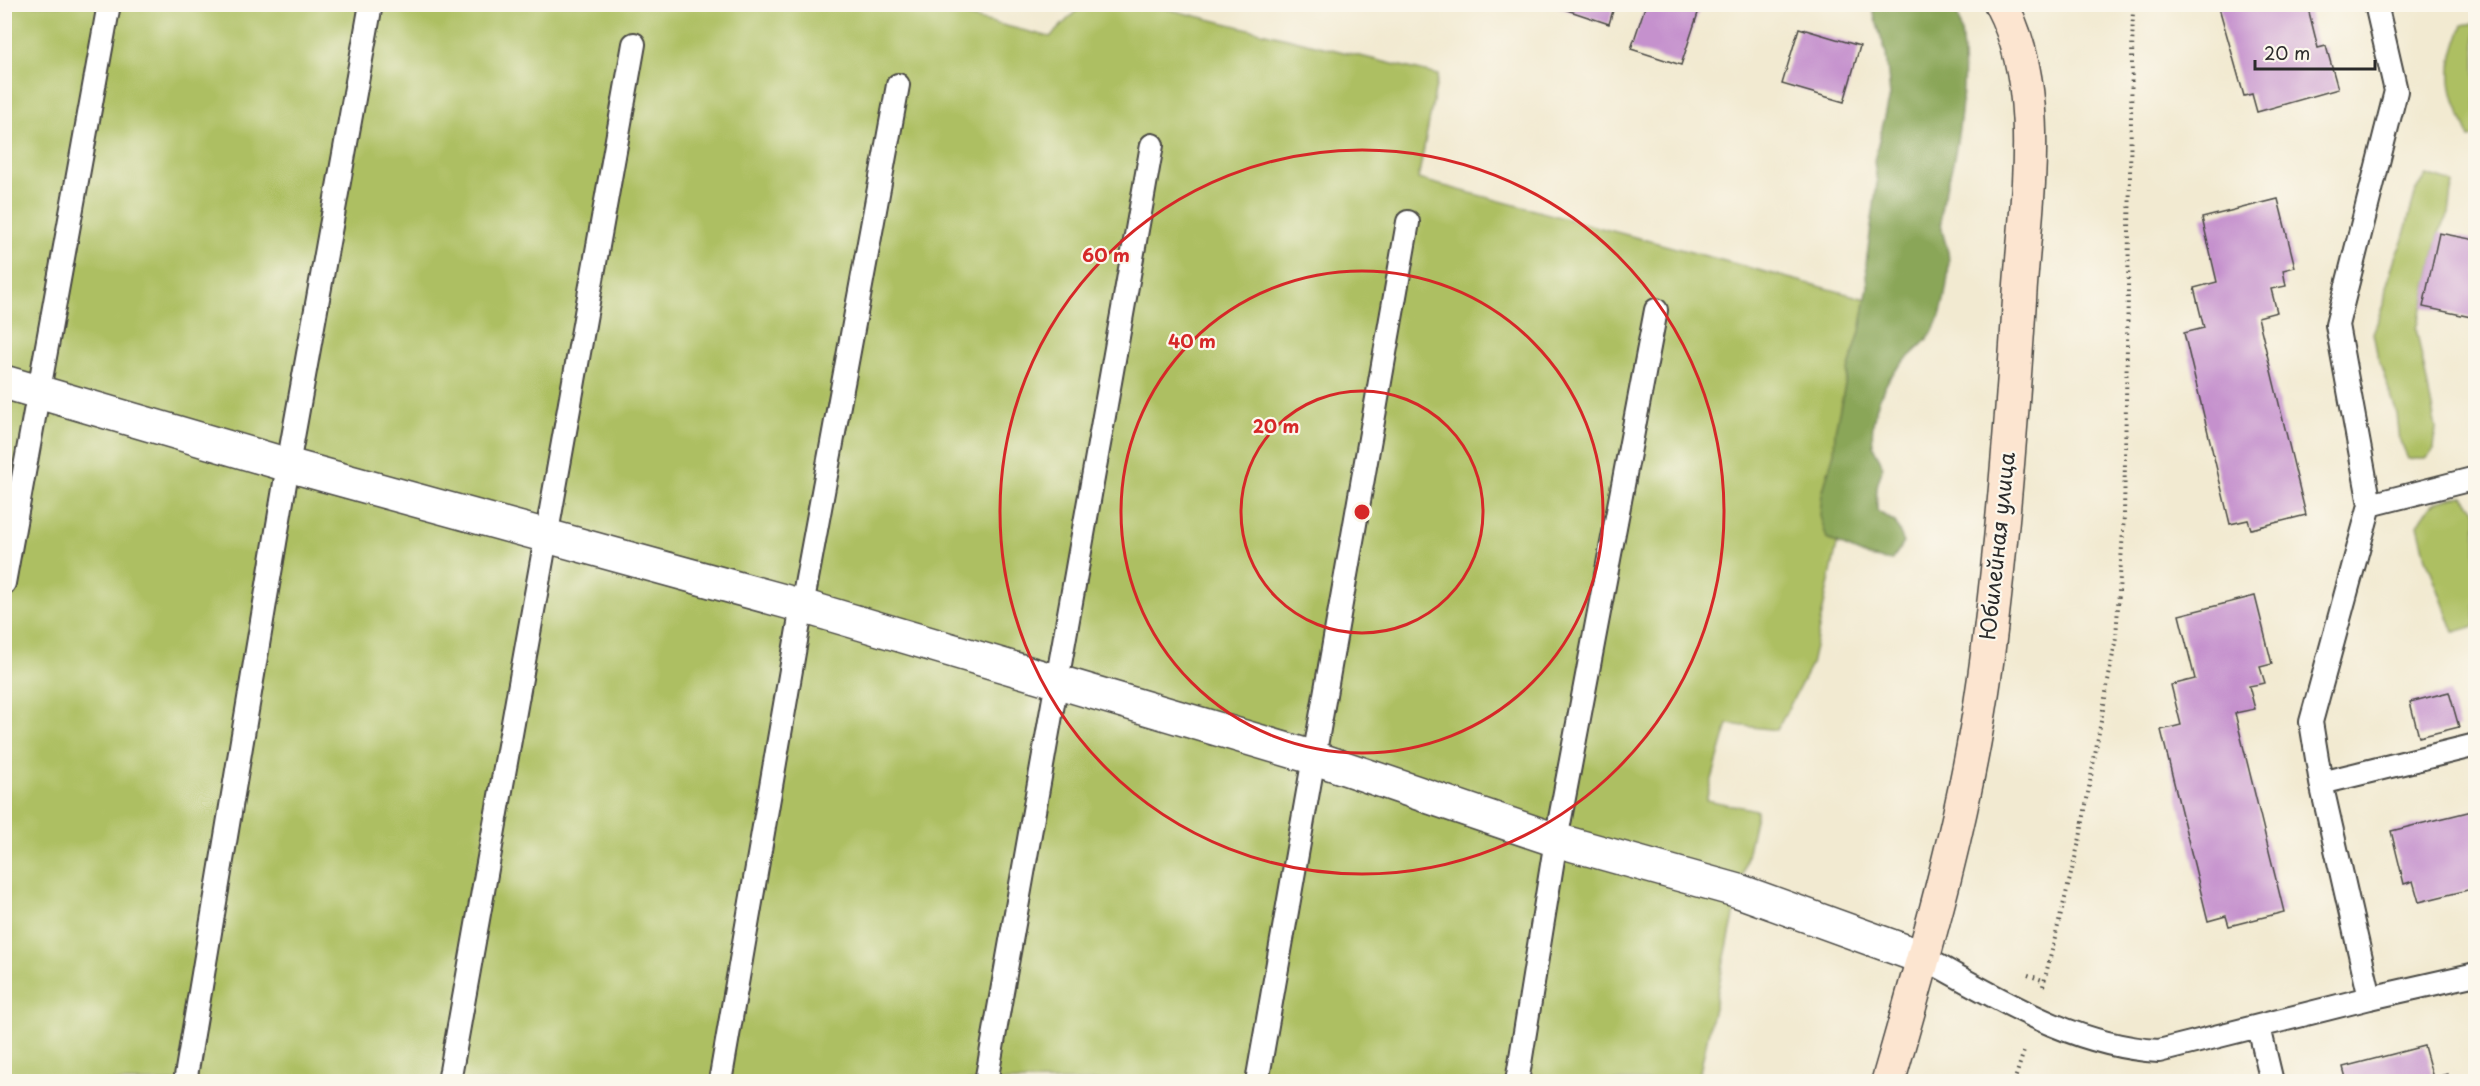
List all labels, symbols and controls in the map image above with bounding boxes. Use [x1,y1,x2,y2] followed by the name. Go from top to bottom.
[2255,33,2375,71] scale bar
[2264,39,2310,66] text: 20 m
[1082,241,1130,268] text: 60 m
[1168,327,1216,354] text: 40 m
[1253,412,1299,439] text: 20 m
[1970,450,2022,641] street label: Юбилейная улица
[1352,502,1372,522] centre of rings

